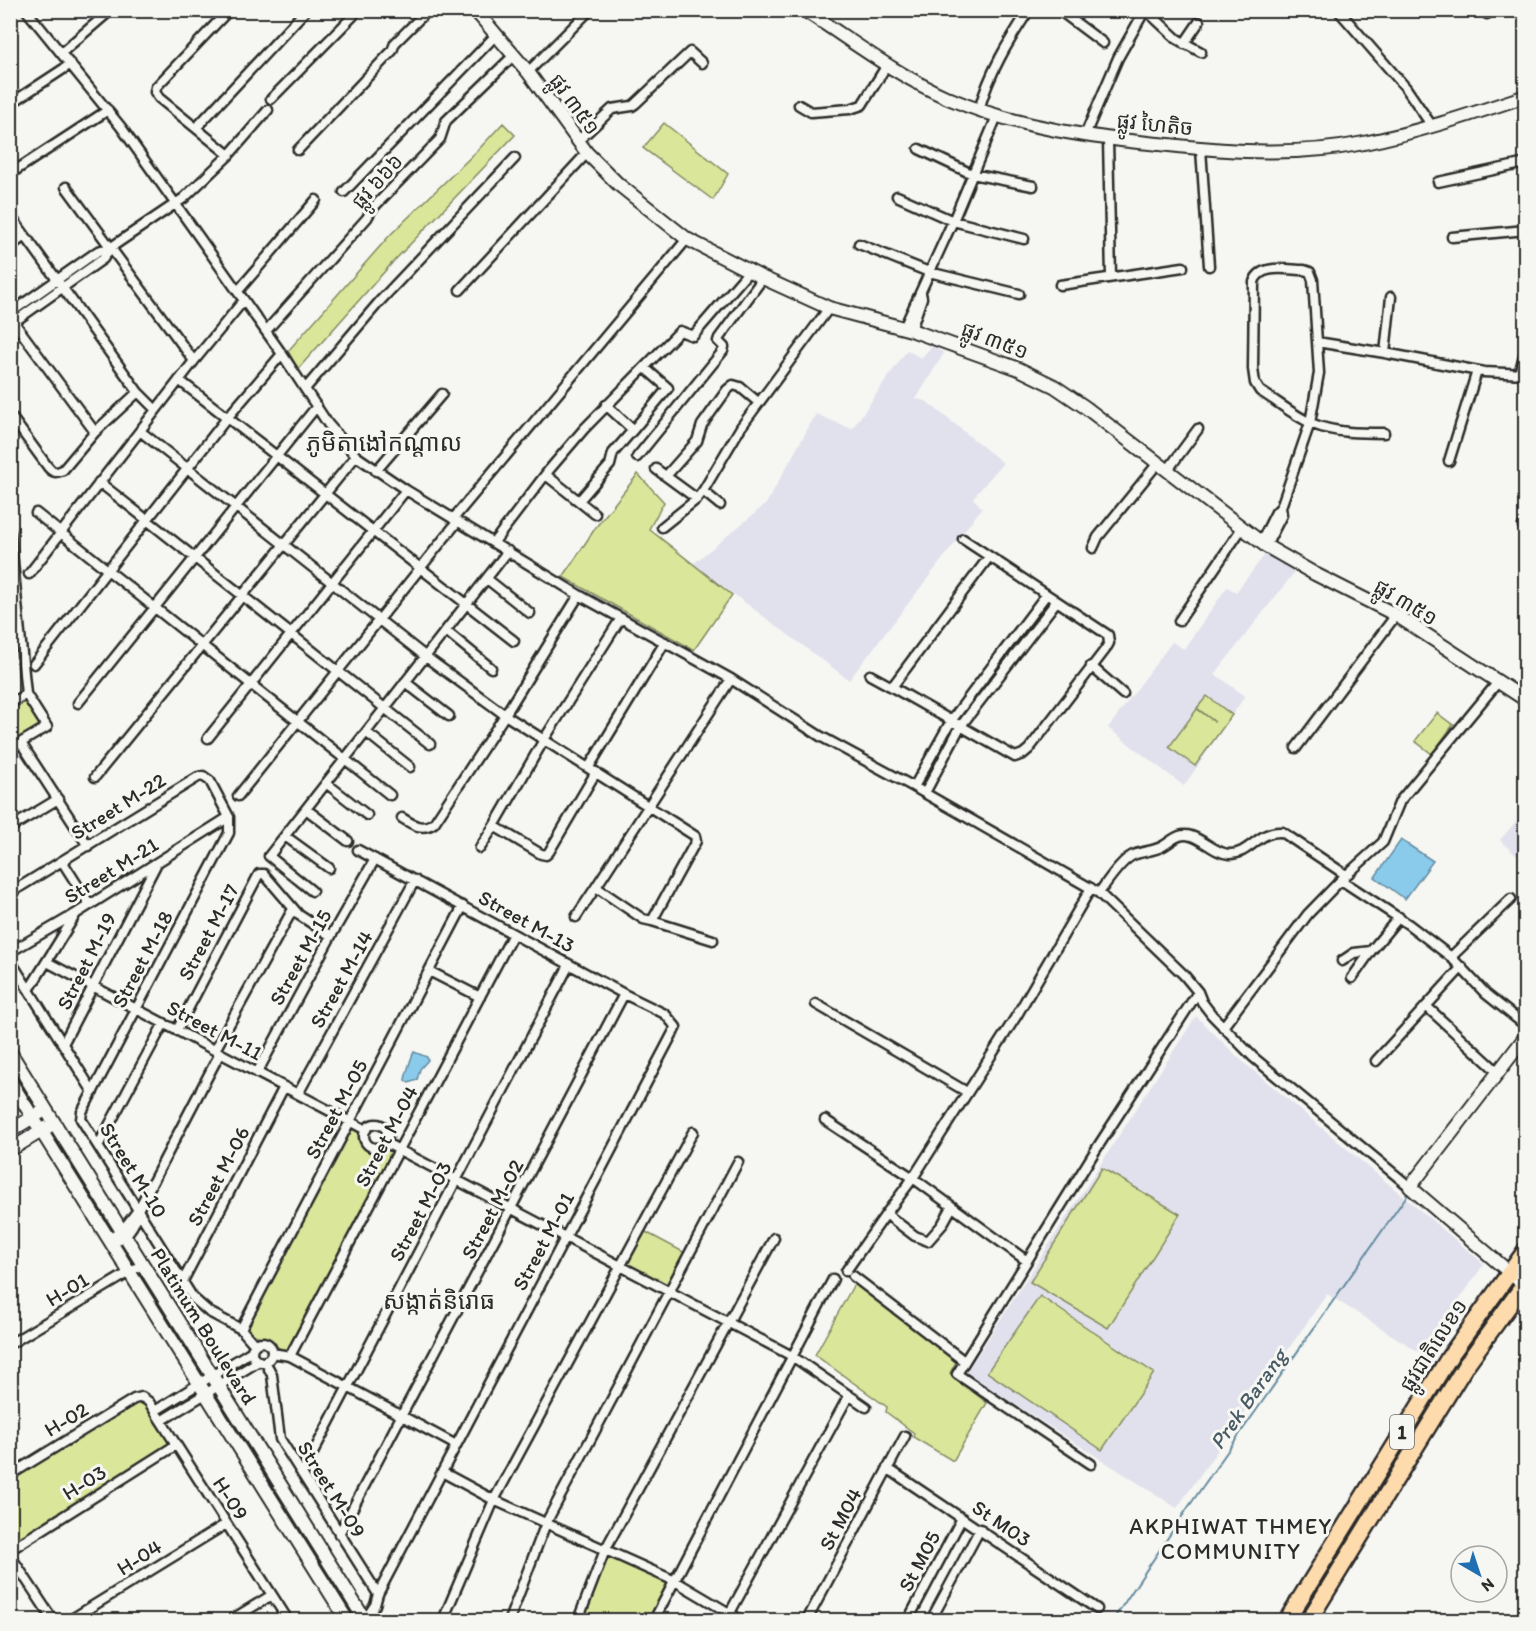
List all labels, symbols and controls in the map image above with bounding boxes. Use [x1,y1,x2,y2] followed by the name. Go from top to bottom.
[539,68,606,144] street label: ផ្លូវ ៣៥១
[1115,108,1194,148] street label: ផ្លូវ ហៃតិច
[346,149,413,218] street label: ផ្លូវ ៦៦៦
[955,316,1032,371] street label: ផ្លូវ ៣៥១
[306,428,462,458] district label: ភូមិតាងៅកណ្តាល
[1366,573,1442,637] street label: ផ្លូវ ៣៥១
[66,767,170,845] street label: Street M-22
[59,831,163,909] street label: Street M-21
[172,880,244,984] street label: Street M-17
[474,884,580,958] street label: Street M-13
[263,905,337,1009] street label: Street M-15
[106,906,178,1012] street label: Street M-18
[51,908,121,1014] street label: Street M-19
[304,926,378,1032] street label: Street M-14
[163,994,267,1066] street label: Street M-11
[299,1055,373,1163] street label: Street M-05
[349,1081,423,1191] street label: Street M-04
[95,1118,173,1222] street label: Street M-10
[181,1122,255,1230] street label: Street M-06
[455,1155,529,1263] street label: Street M-02
[383,1157,457,1265] street label: Street M-03
[507,1187,579,1294] street label: Street M-01
[146,1243,262,1409] street label: Platinum Boulevard
[41,1266,93,1311] street label: H-01
[383,1286,495,1315] district label: សង្កាត់និរោធ
[1394,1294,1478,1400] street label: ផ្លូវជាតិលេខ១
[1204,1341,1294,1454] water label: Prek Barang
[39,1396,93,1442] street label: H-02
[1390,1415,1414,1449] road number: 1
[292,1436,372,1542] street label: Street M-09
[57,1459,111,1505] street label: H-03
[208,1472,254,1524] street label: H-09
[813,1483,867,1554] street label: St M04
[968,1494,1036,1552] street label: St M03
[1129,1513,1333,1565] district label: AKPHIWAT THMEY COMMUNITY
[893,1526,945,1596] street label: St M05
[112,1533,167,1580] street label: H-04
[1449,1544,1509,1604] north arrow
[1478,1574,1498,1596] text: N

